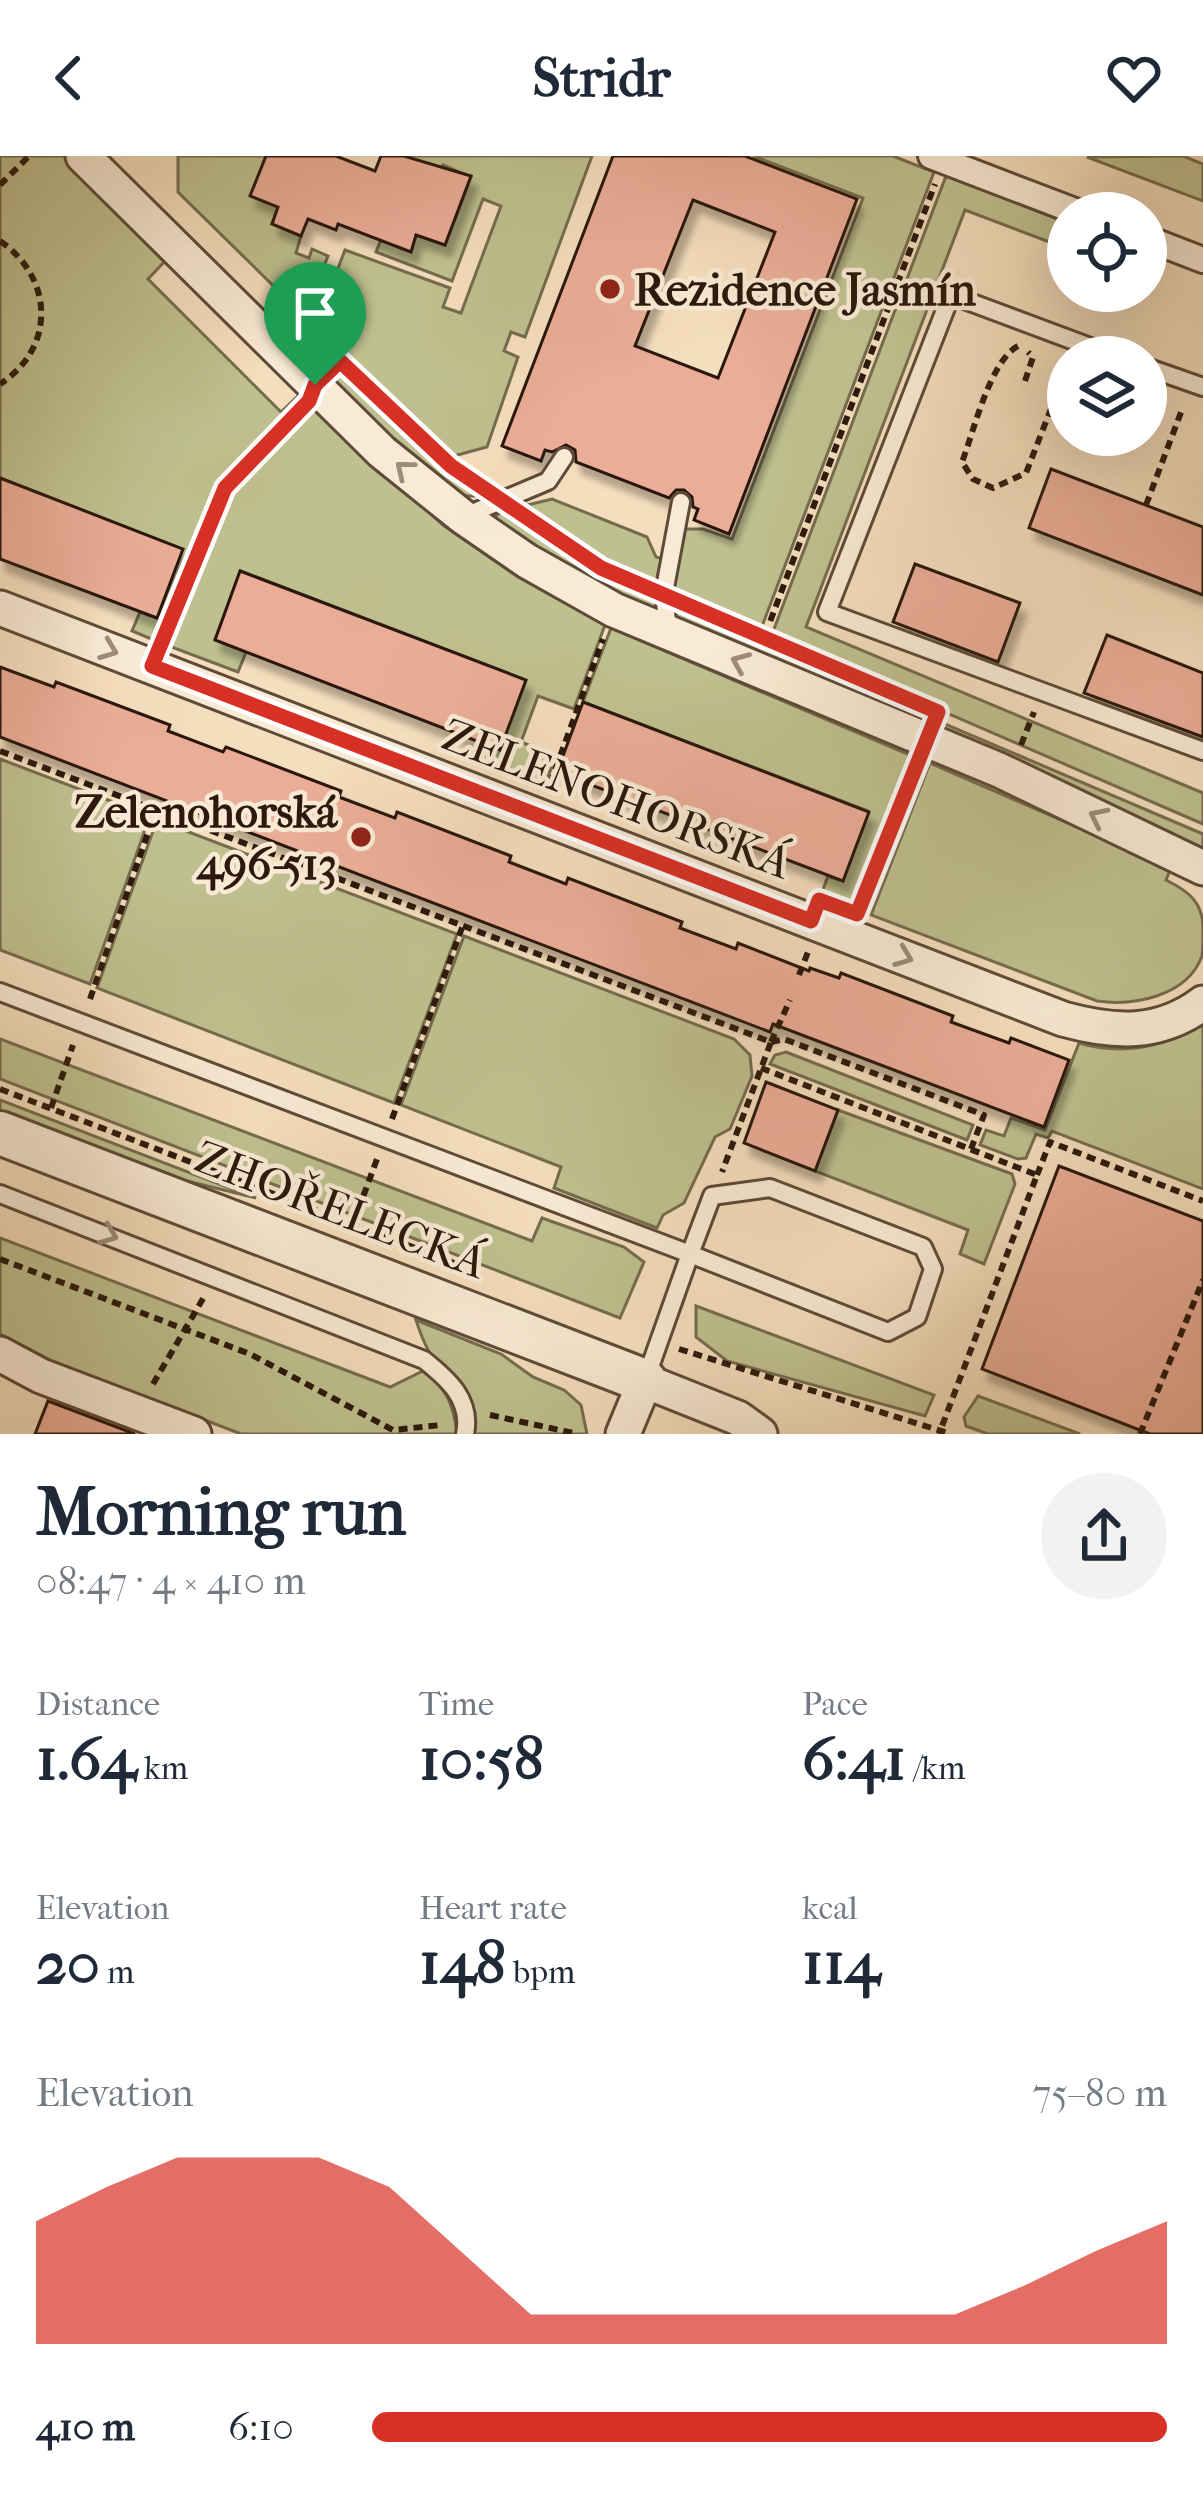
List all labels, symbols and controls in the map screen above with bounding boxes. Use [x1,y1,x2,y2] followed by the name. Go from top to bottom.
[36,45,102,111] icon: back
[1101,45,1167,111] icon: heart
[532,47,671,110] text: Stridr
[1047,192,1167,456] map controls
[1047,192,1167,312] button: locate
[264,262,366,385] pin
[634,264,977,317] place label: Rezidence Jasmín
[597,276,623,302] marker: Rezidence Jasmín
[282,280,348,346] icon: arrive
[1047,336,1167,456] button: layers
[395,462,417,483] one-way arrow
[98,635,119,660] one-way arrow
[731,652,752,676] one-way arrow
[435,708,799,891] street label: ZELENOHORSKÁ
[75,786,338,891] place label: Zelenohorská 496-513
[1089,808,1110,831] one-way arrow
[348,824,374,850] marker: Zelenohorská 496-513
[892,943,913,968] one-way arrow
[187,1130,495,1291] street label: ZHOŘELECKÁ
[98,1221,119,1245] one-way arrow
[1041,1473,1167,1599] button: share
[36,1474,406,1551] text: Morning run
[36,1558,306,1604] text: 08:47 · 4 × 410 m
[36,1685,160,1724] text: Distance
[419,1685,494,1724] text: Time
[802,1685,868,1724] text: Pace
[36,1724,137,1795] text: 1.64
[419,1724,544,1795] text: 10:58
[802,1724,906,1795] text: 6:41
[137,1749,188,1788] text: km
[906,1749,965,1788] text: /km
[36,1889,169,1928] text: Elevation
[419,1889,567,1928] text: Heart rate
[802,1889,858,1928] text: kcal
[36,1928,100,1999] text: 20
[419,1928,506,1999] text: 148
[802,1928,880,1999] text: 114
[100,1953,134,1992] text: m
[506,1953,576,1992] text: bpm
[36,2070,194,2116] text: Elevation
[1032,2070,1167,2116] text: 75–80 m
[36,2404,135,2450] text: 410 m
[228,2404,294,2450] text: 6:10

